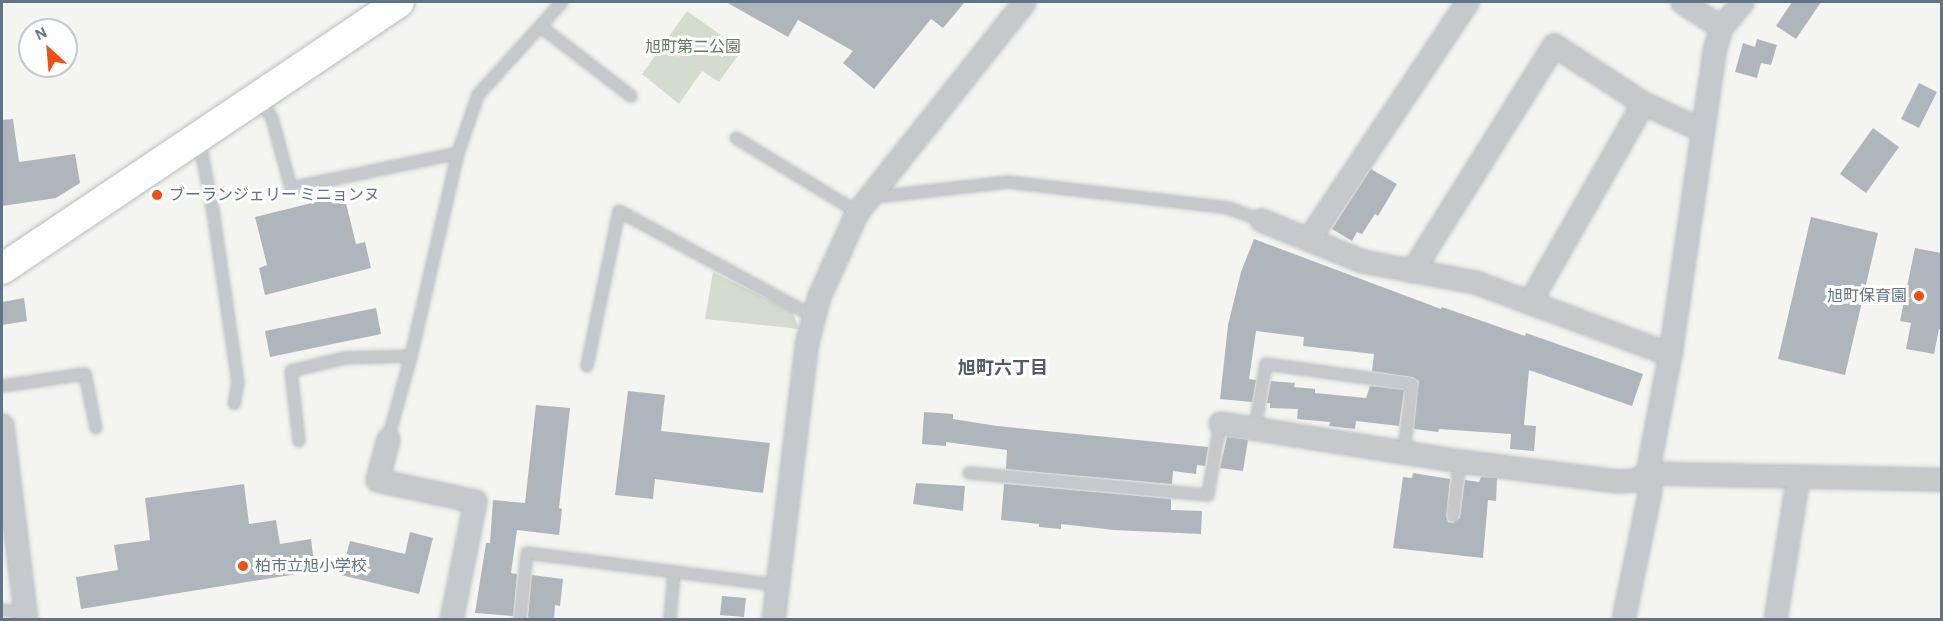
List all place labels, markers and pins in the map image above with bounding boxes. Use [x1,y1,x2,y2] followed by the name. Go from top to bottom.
[169,185,380,205] place label: ブーランジェリー ミニョンヌ
[150,188,164,202] marker: ブーランジェリー ミニョンヌ
[1827,286,1907,306] place label: 旭町保育園
[1912,289,1926,303] marker: 旭町保育園
[255,556,367,576] place label: 柏市立旭小学校
[236,559,250,573] marker: 柏市立旭小学校

